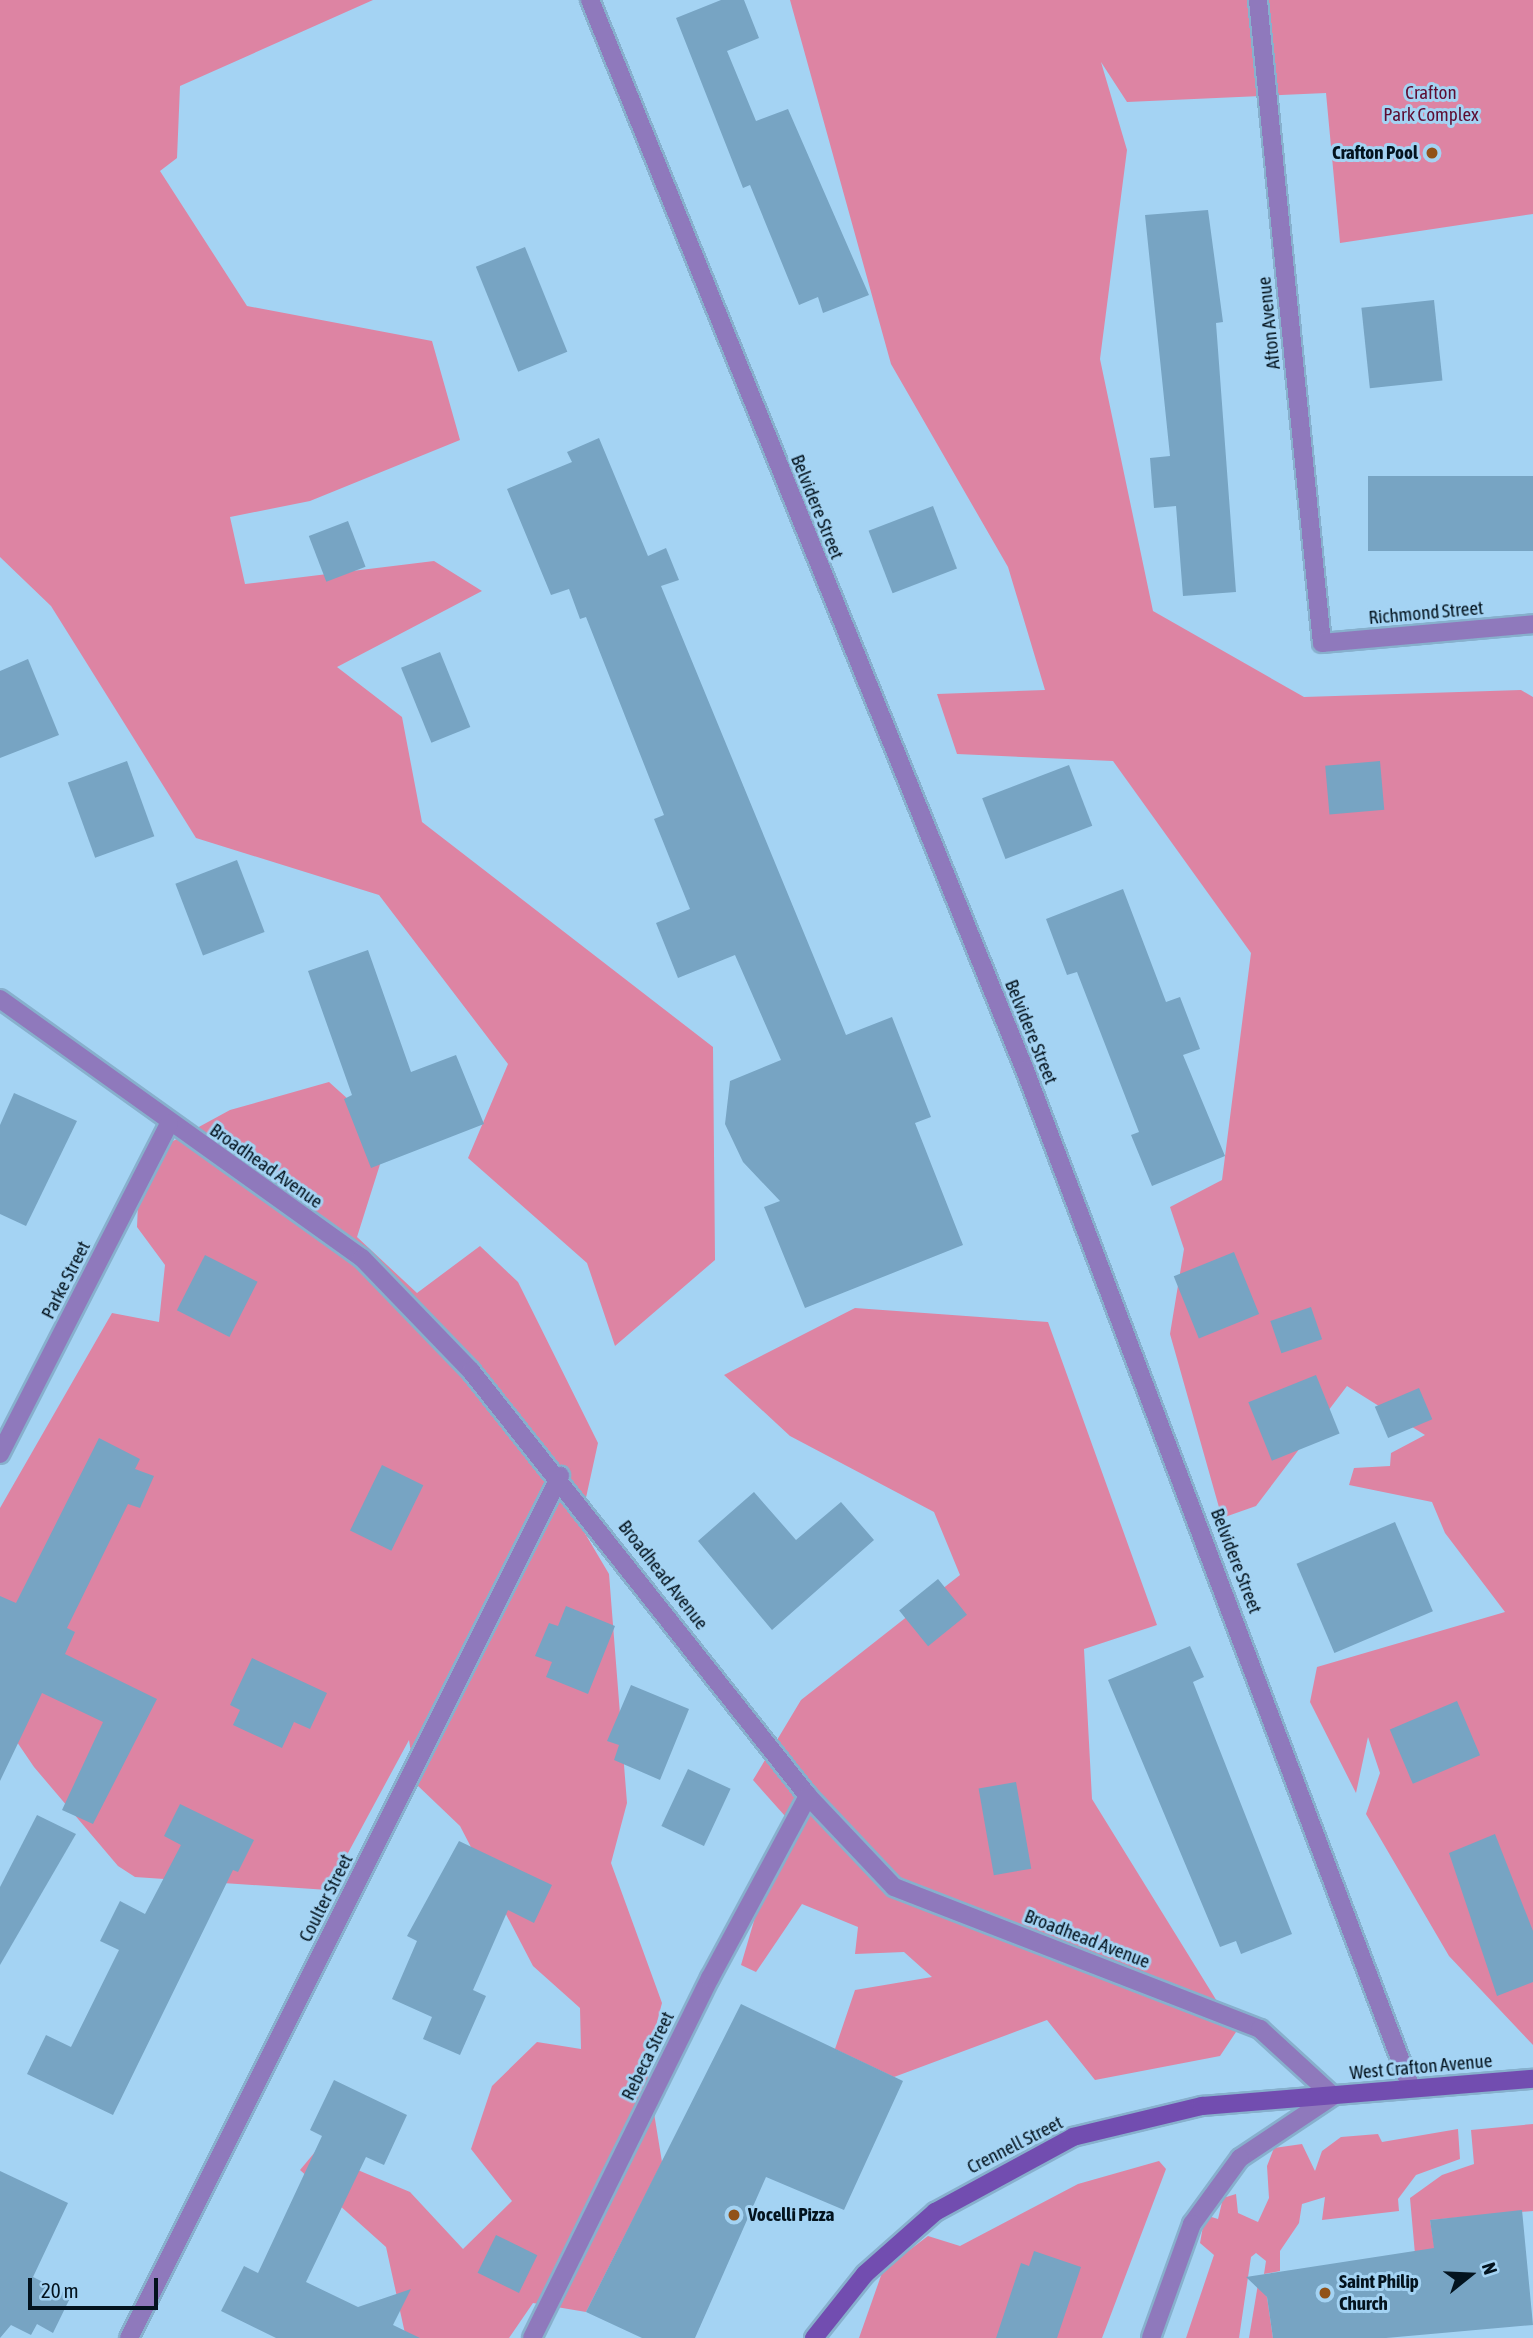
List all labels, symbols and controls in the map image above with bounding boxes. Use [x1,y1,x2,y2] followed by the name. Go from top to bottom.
[1383,82,1479,126] park label: Crafton Park Complex
[1332,142,1418,164] place label: Crafton Pool
[1424,145,1440,161] marker: Crafton Pool
[1253,275,1285,371] street label: Afton Avenue
[786,451,848,563] street label: Belvidere Street
[1368,597,1484,629] street label: Richmond Street
[1000,976,1062,1088] street label: Belvidere Street
[205,1119,327,1213] street label: Broadhead Avenue
[37,1237,95,1323] street label: Parke Street
[1205,1505,1267,1617] street label: Belvidere Street
[613,1516,713,1634] street label: Broadhead Avenue
[294,1850,358,1946] street label: Coulter Street
[1021,1905,1153,1973] street label: Broadhead Avenue
[617,2008,679,2104] street label: Rebeca Street
[1349,2049,1493,2085] street label: West Crafton Avenue
[963,2111,1067,2179] street label: Crennell Street
[748,2204,834,2226] place label: Vocelli Pizza
[726,2207,742,2223] marker: Vocelli Pizza
[1435,2240,1505,2310] north arrow
[1478,2260,1502,2277] text: N
[32,2264,161,2308] scale bar
[1339,2271,1419,2315] place label: Saint Philip Church
[41,2278,79,2302] text: 20 m
[1317,2285,1333,2301] marker: Saint Philip Church

